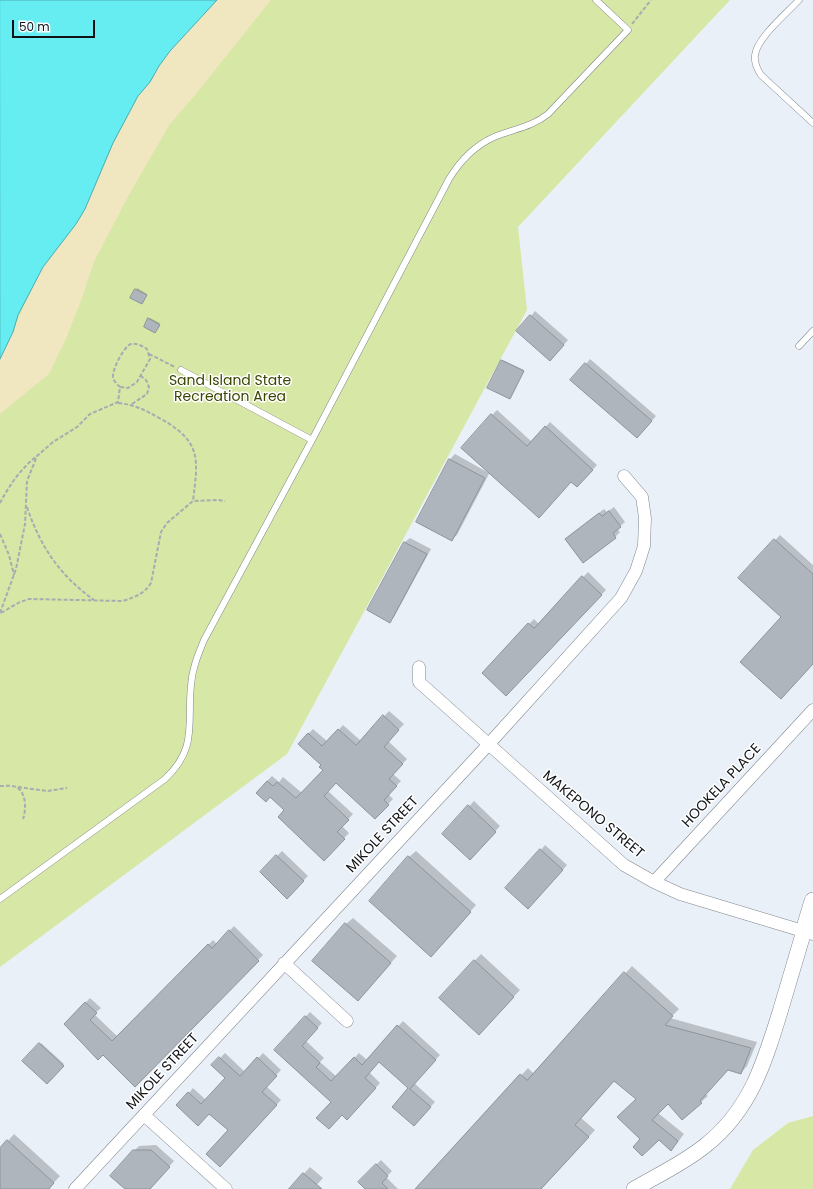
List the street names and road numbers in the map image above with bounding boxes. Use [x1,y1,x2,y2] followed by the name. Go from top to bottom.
[679,741,765,831] street label: HOOKELA PLACE
[539,768,647,862] street label: MAKEPONO STREET
[343,793,423,877] street label: MIKOLE STREET
[123,1030,203,1114] street label: MIKOLE STREET

